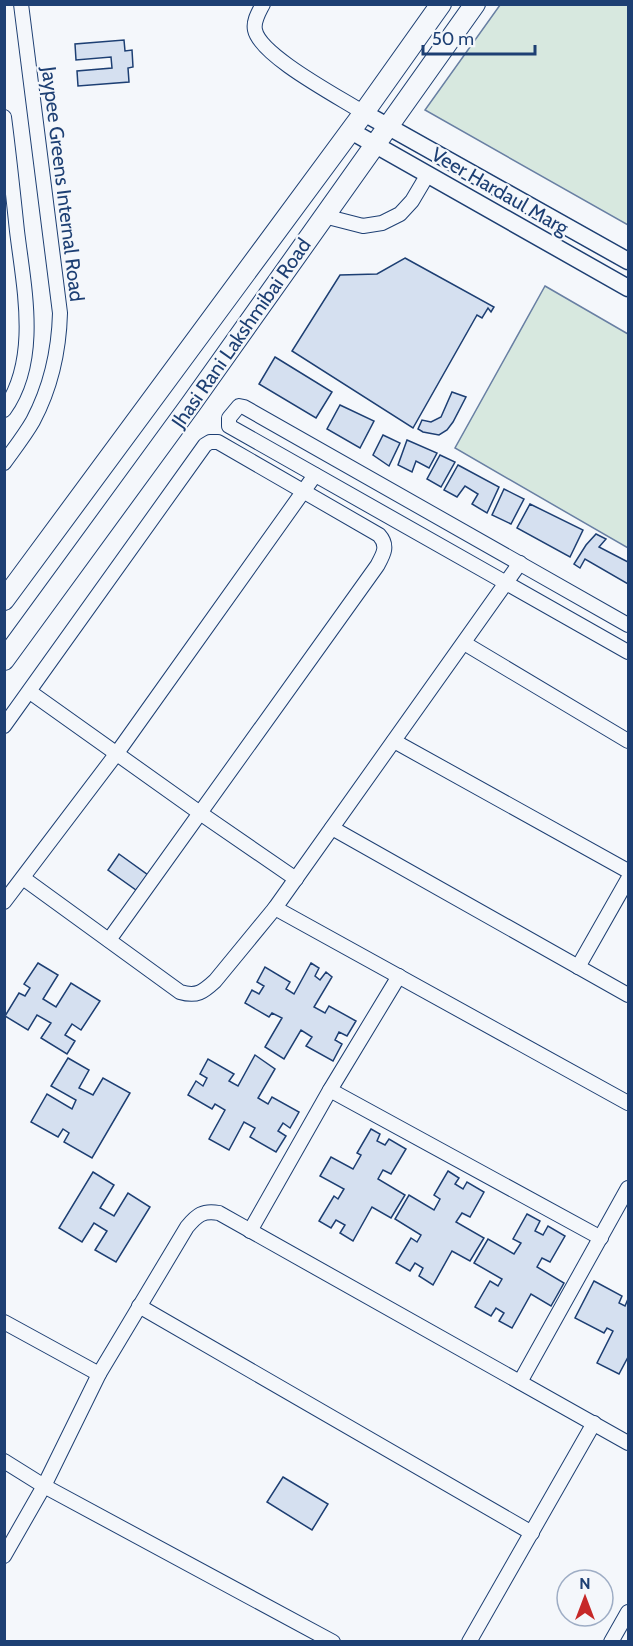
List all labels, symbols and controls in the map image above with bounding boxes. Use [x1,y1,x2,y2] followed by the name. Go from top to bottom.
[423,18,536,56] scale bar
[432,28,474,50] text: 50 m
[37,64,89,303] street label: Jaypee Greens Internal Road
[427,142,574,240] street label: Veer Hardaul Marg
[166,233,316,433] street label: Jhasi Rani Lakshmibai Road
[555,1568,615,1628] north arrow
[579,1574,591,1593] text: N

